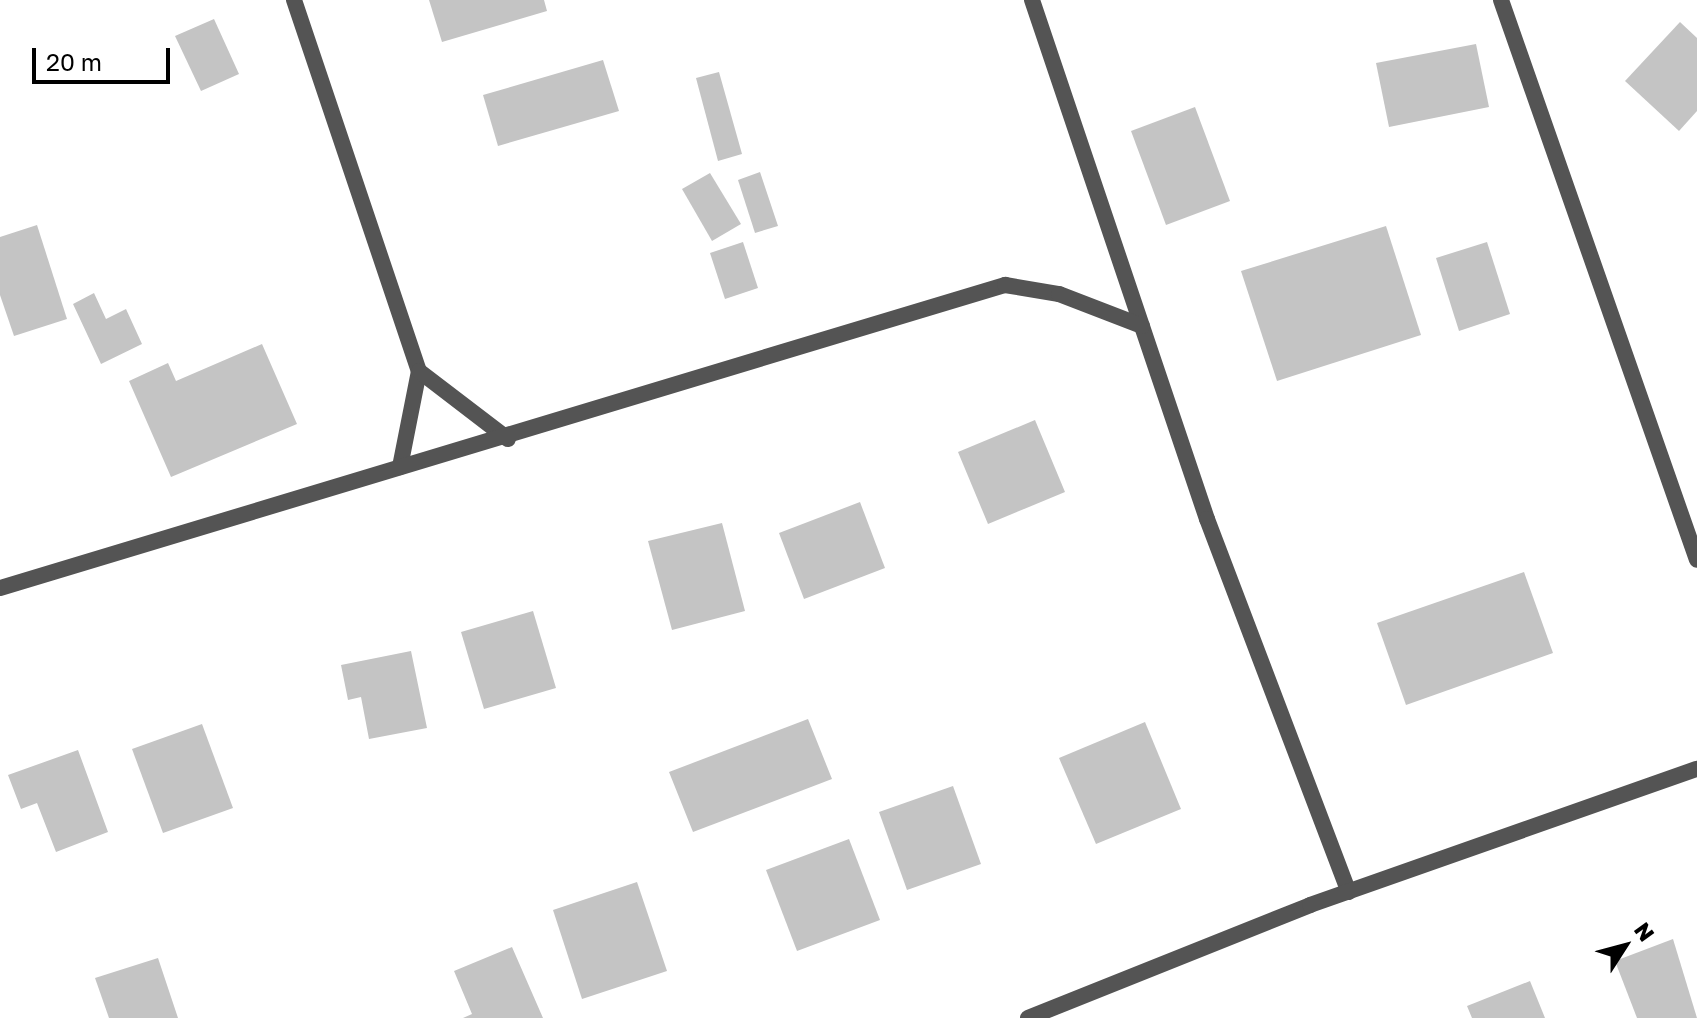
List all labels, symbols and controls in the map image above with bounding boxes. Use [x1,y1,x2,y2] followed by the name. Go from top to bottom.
[36,32,174,82] scale bar
[46,47,102,76] text: 20 m
[1585,906,1665,986] north arrow
[1629,917,1661,946] text: N

